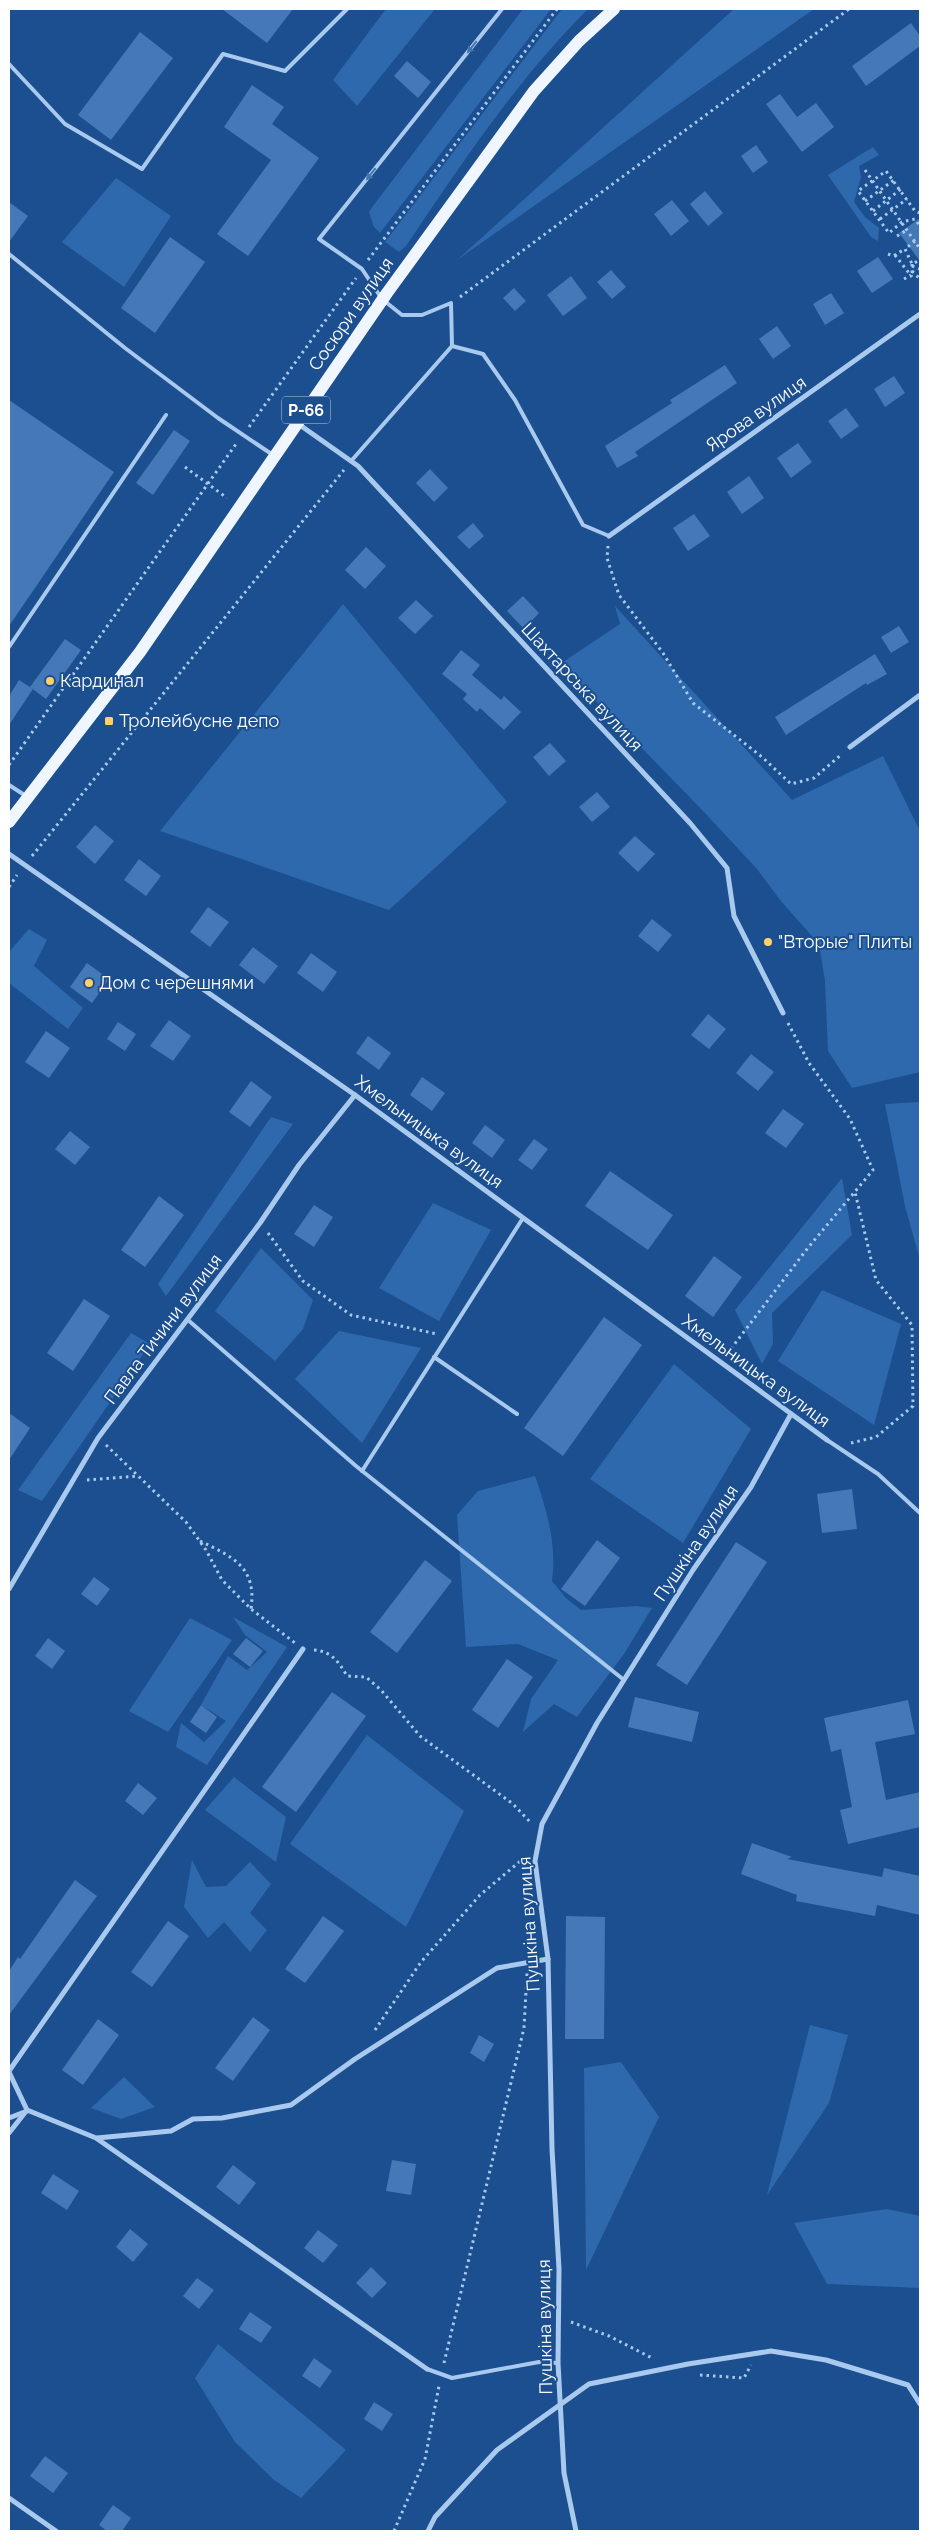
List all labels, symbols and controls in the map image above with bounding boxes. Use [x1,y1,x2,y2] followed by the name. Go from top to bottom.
[466,40,477,53] one-way arrow
[365,167,376,180] one-way arrow
[304,253,397,374] street label: Сосюри вулиця
[702,371,810,456] street label: Ярова вулиця
[282,396,330,424] road number: Р-66
[517,618,647,755] street label: Шахтарська вулиця
[60,670,144,691] place label: Кардинал
[44,675,56,687] marker: Кардинал
[119,710,279,731] place label: Тролейбусне депо
[103,715,115,727] marker: Тролейбусне депо
[778,931,912,952] place label: "Вторые" Плиты
[762,936,774,948] marker: "Вторые" Плиты
[99,972,254,993] place label: Дом с черешнями
[83,977,95,989] marker: Дом с черешнями
[351,1071,507,1192] street label: Хмельницька вулиця
[99,1250,226,1408] street label: Павла Тичини вулиця
[678,1310,834,1431] street label: Хмельницька вулиця
[649,1481,742,1605] street label: Пушкіна вулиця
[513,1856,544,1992] street label: Пушкіна вулиця
[533,2259,556,2395] street label: Пушкіна вулиця

